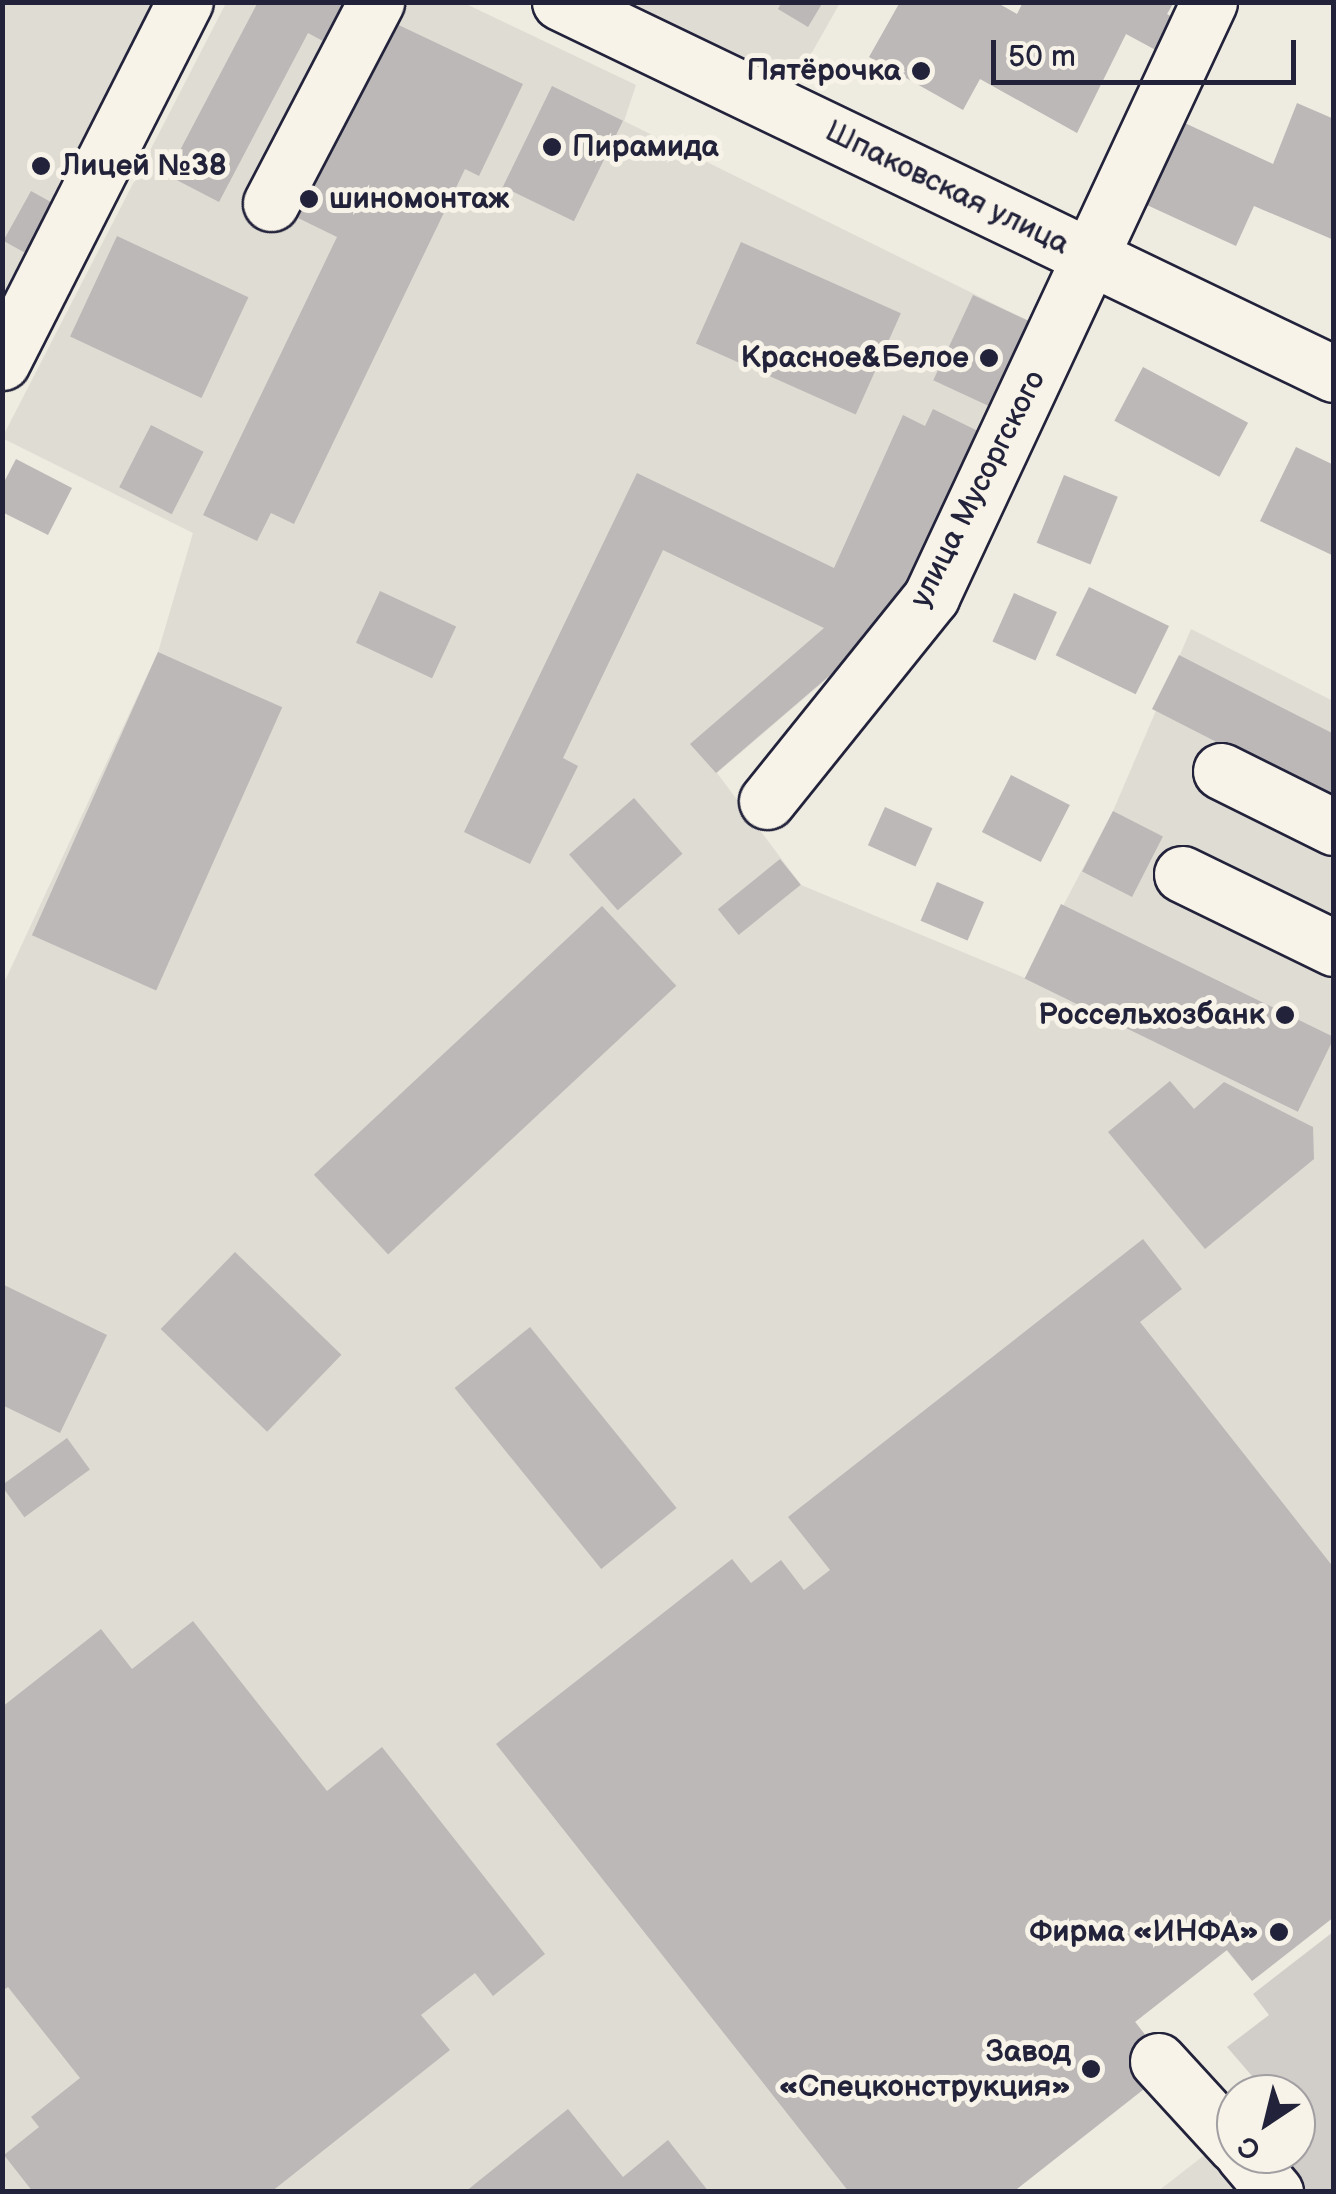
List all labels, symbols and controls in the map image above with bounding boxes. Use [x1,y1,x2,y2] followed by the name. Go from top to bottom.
[996,20,1301,82] scale bar
[1008,39,1076,75] text: 50 m
[746,53,901,89] place label: Пятёрочка
[910,60,932,82] marker: Пятёрочка
[819,113,1075,263] street label: Шпаковская улица
[572,129,719,165] place label: Пирамида
[541,136,563,158] marker: Пирамида
[61,148,227,184] place label: Лицей №38
[30,155,52,177] marker: Лицей №38
[329,181,509,217] place label: шиномонтаж
[298,188,320,210] marker: шиномонтаж
[741,340,969,376] place label: Красное&Белое
[978,347,1000,369] marker: Красное&Белое
[903,365,1053,613] street label: улица Мусоргского
[1038,997,1265,1033] place label: Россельхозбанк
[1274,1004,1296,1026] marker: Россельхозбанк
[1030,1914,1259,1950] place label: Фирма «ИНФА»
[1268,1921,1290,1943] marker: Фирма «ИНФА»
[779,2034,1071,2104] place label: Завод «Спецконструкция»
[1080,2058,1102,2080] marker: Завод «Спецконструкция»
[1216,2074,1316,2174] north arrow
[1232,2128,1267,2166] text: С

